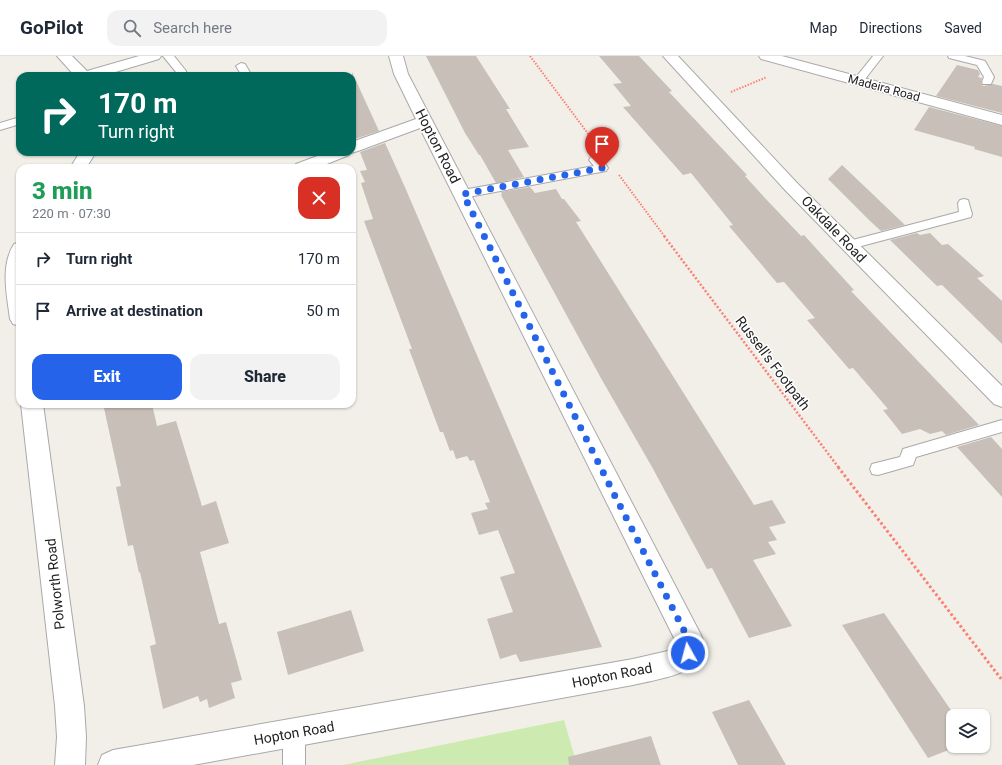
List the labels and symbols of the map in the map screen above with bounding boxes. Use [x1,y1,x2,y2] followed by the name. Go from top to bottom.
[846,72,922,104] street label: Madeira Road
[412,106,464,186] street label: Hopton Road
[585,127,619,168] pin
[798,192,870,266] street label: Oakdale Road
[732,313,814,413] street label: Russell's Footpath
[42,538,68,630] street label: Polworth Road
[667,632,709,674] position arrow
[570,659,654,691] street label: Hopton Road
[252,718,336,748] street label: Hopton Road

